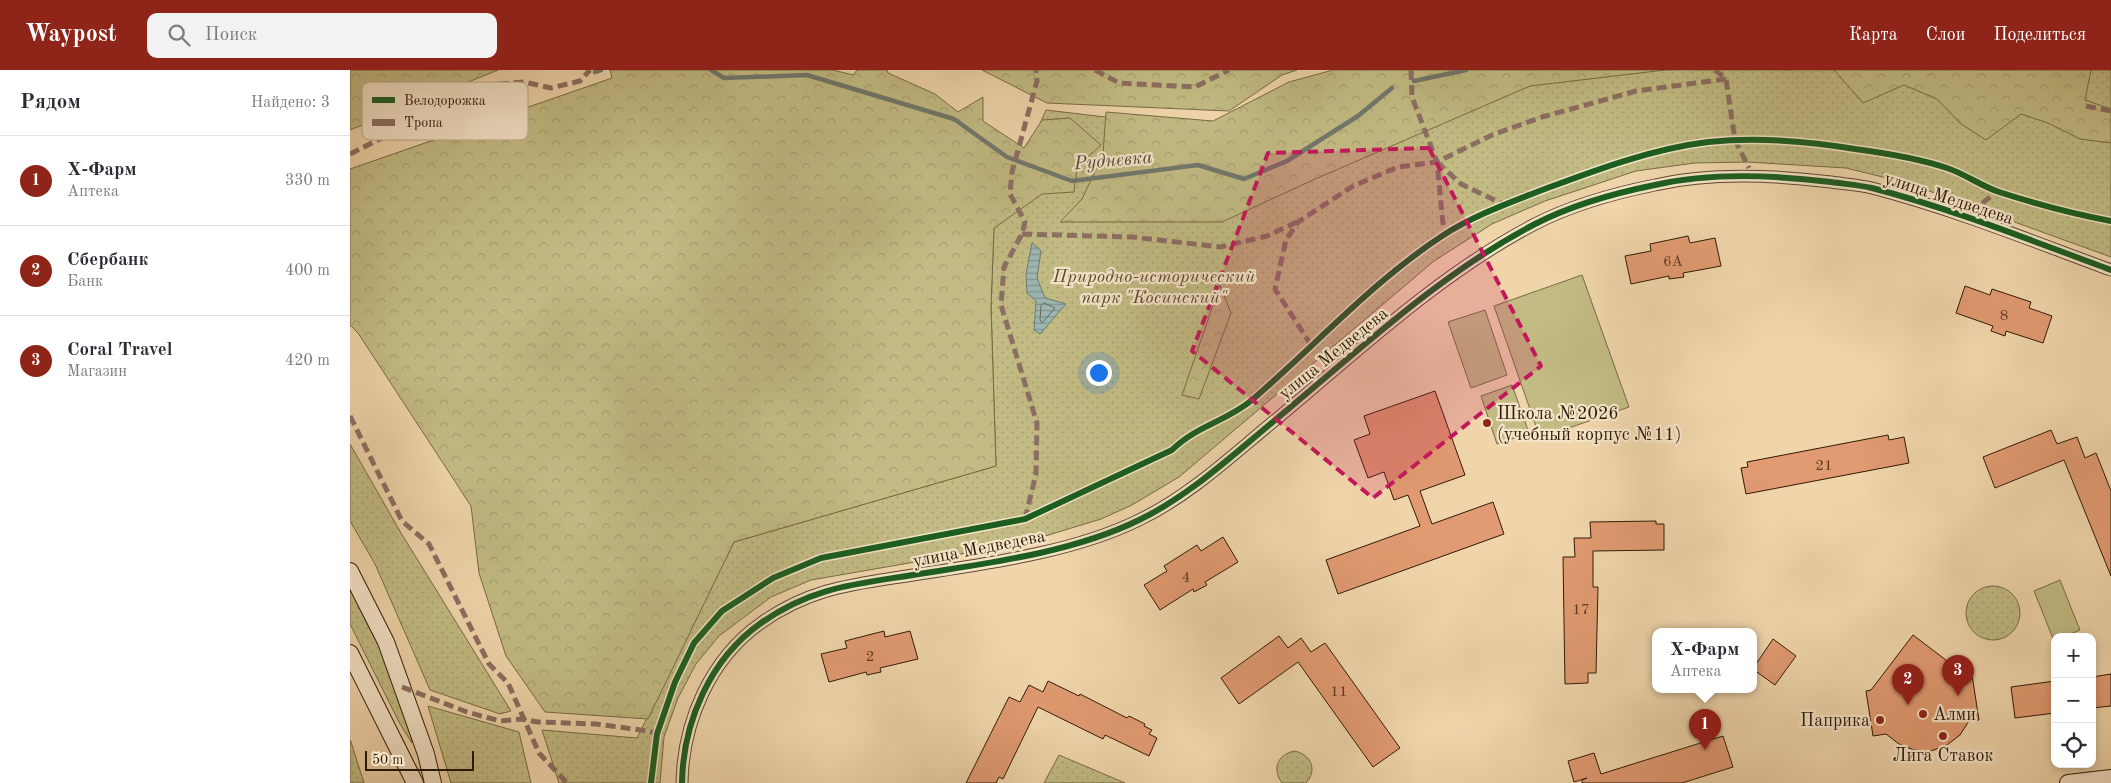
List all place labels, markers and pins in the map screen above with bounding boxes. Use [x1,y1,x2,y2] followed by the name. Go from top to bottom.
[1497,405,1681,444] place label: Школа №2026 (учебный корпус №11)
[1481,417,1493,429] marker: Школа №2026 (учебный корпус №11)
[1942,655,1974,696] pin: 3
[1892,664,1924,705] pin: 2
[1933,706,1976,724] place label: Алми
[1917,708,1929,720] marker: Алми
[1689,709,1721,750] pin: 1
[1800,712,1870,730] place label: Паприка
[1874,714,1886,726] marker: Паприка
[1937,730,1949,742] marker: Лига Ставок
[1893,747,1993,765] place label: Лига Ставок

